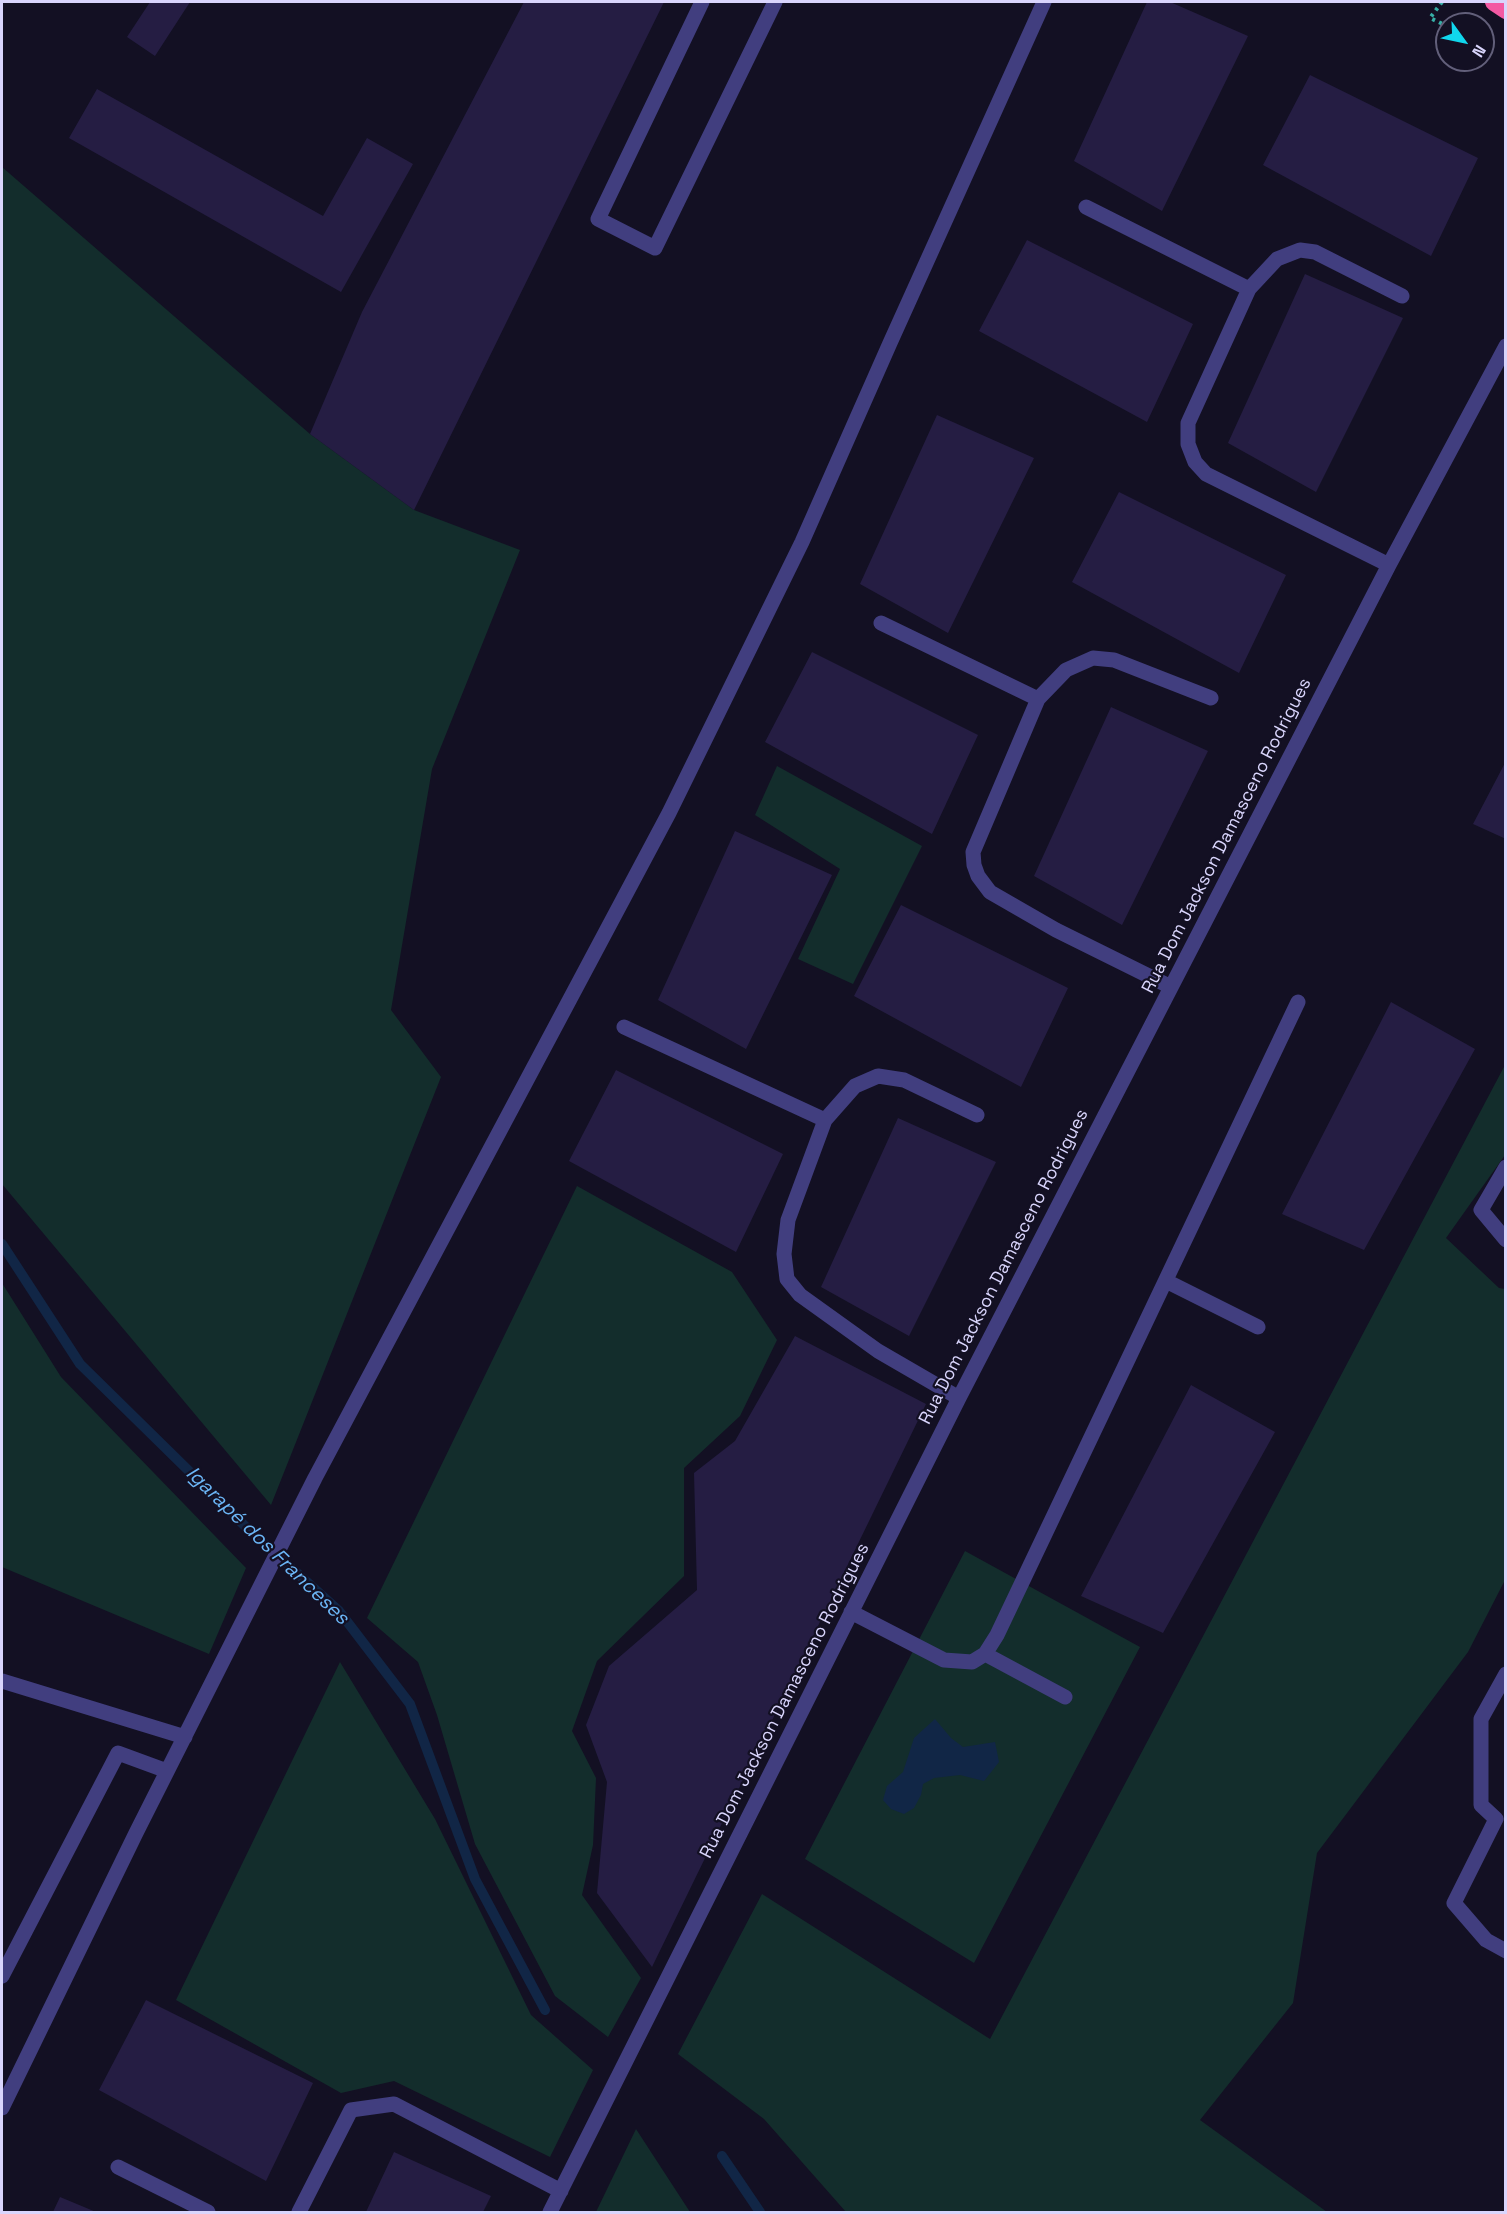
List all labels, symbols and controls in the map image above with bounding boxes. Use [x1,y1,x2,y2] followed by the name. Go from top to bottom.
[1435,12,1495,72] north arrow
[1467,41,1491,61] text: N
[1138,675,1316,997] street label: Rua Dom Jackson Damasceno Rodrigues
[915,1106,1093,1428] street label: Rua Dom Jackson Damasceno Rodrigues
[181,1462,353,1630] water label: Igarapé dos Franceses
[696,1540,874,1862] street label: Rua Dom Jackson Damasceno Rodrigues

